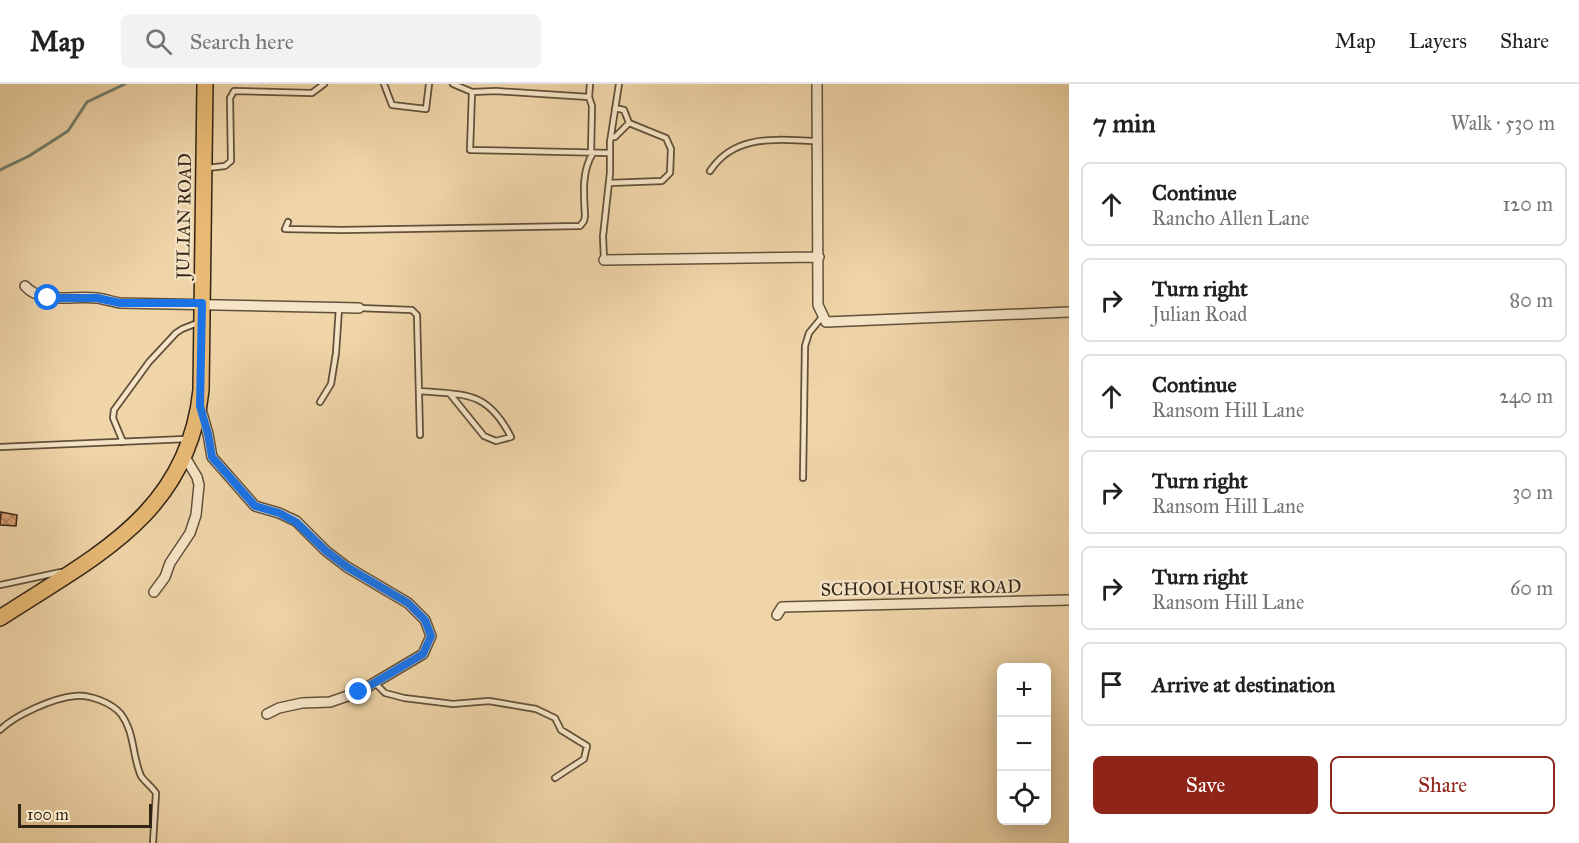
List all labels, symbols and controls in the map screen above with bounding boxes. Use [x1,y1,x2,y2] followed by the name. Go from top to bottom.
[121,14,541,68] search box
[30,24,85,59] text: Map
[142,25,175,58] icon: search
[190,28,294,55] text: Search here
[1335,28,1376,54] text: Map
[1409,28,1467,54] text: Layers
[1500,28,1549,54] text: Share
[1093,107,1156,139] text: 7 min
[1451,111,1555,135] text: Walk · 530 m
[172,153,197,281] street label: JULIAN ROAD
[1152,179,1237,206] text: Continue
[1095,188,1128,221] icon: ahead
[1502,192,1553,216] text: 120 m
[1152,206,1309,230] text: Rancho Allen Lane
[1152,275,1248,302] text: Turn right
[34,284,60,310] route start
[1095,284,1128,317] icon: right
[1510,288,1553,312] text: 80 m
[1152,302,1247,326] text: Julian Road
[1152,371,1237,398] text: Continue
[1095,380,1128,413] icon: ahead
[1499,384,1553,408] text: 240 m
[1152,398,1304,422] text: Ransom Hill Lane
[1152,467,1248,494] text: Turn right
[1095,476,1128,509] icon: right
[1512,480,1553,504] text: 30 m
[1152,494,1304,518] text: Ransom Hill Lane
[1152,563,1248,590] text: Turn right
[1095,572,1128,605] icon: right
[820,575,1022,601] street label: SCHOOLHOUSE ROAD
[1510,576,1553,600] text: 60 m
[1152,590,1304,614] text: Ransom Hill Lane
[997,663,1051,825] map controls
[997,663,1051,717] button: +
[1095,668,1128,701] icon: arrive
[1152,671,1335,698] text: Arrive at destination
[345,678,371,704] route end
[997,717,1051,771] button: −
[1093,756,1318,814] button: Save
[1330,756,1555,814] button: Share
[997,771,1051,825] button: locate
[18,801,152,828] scale bar
[27,805,69,824] text: 100 m

